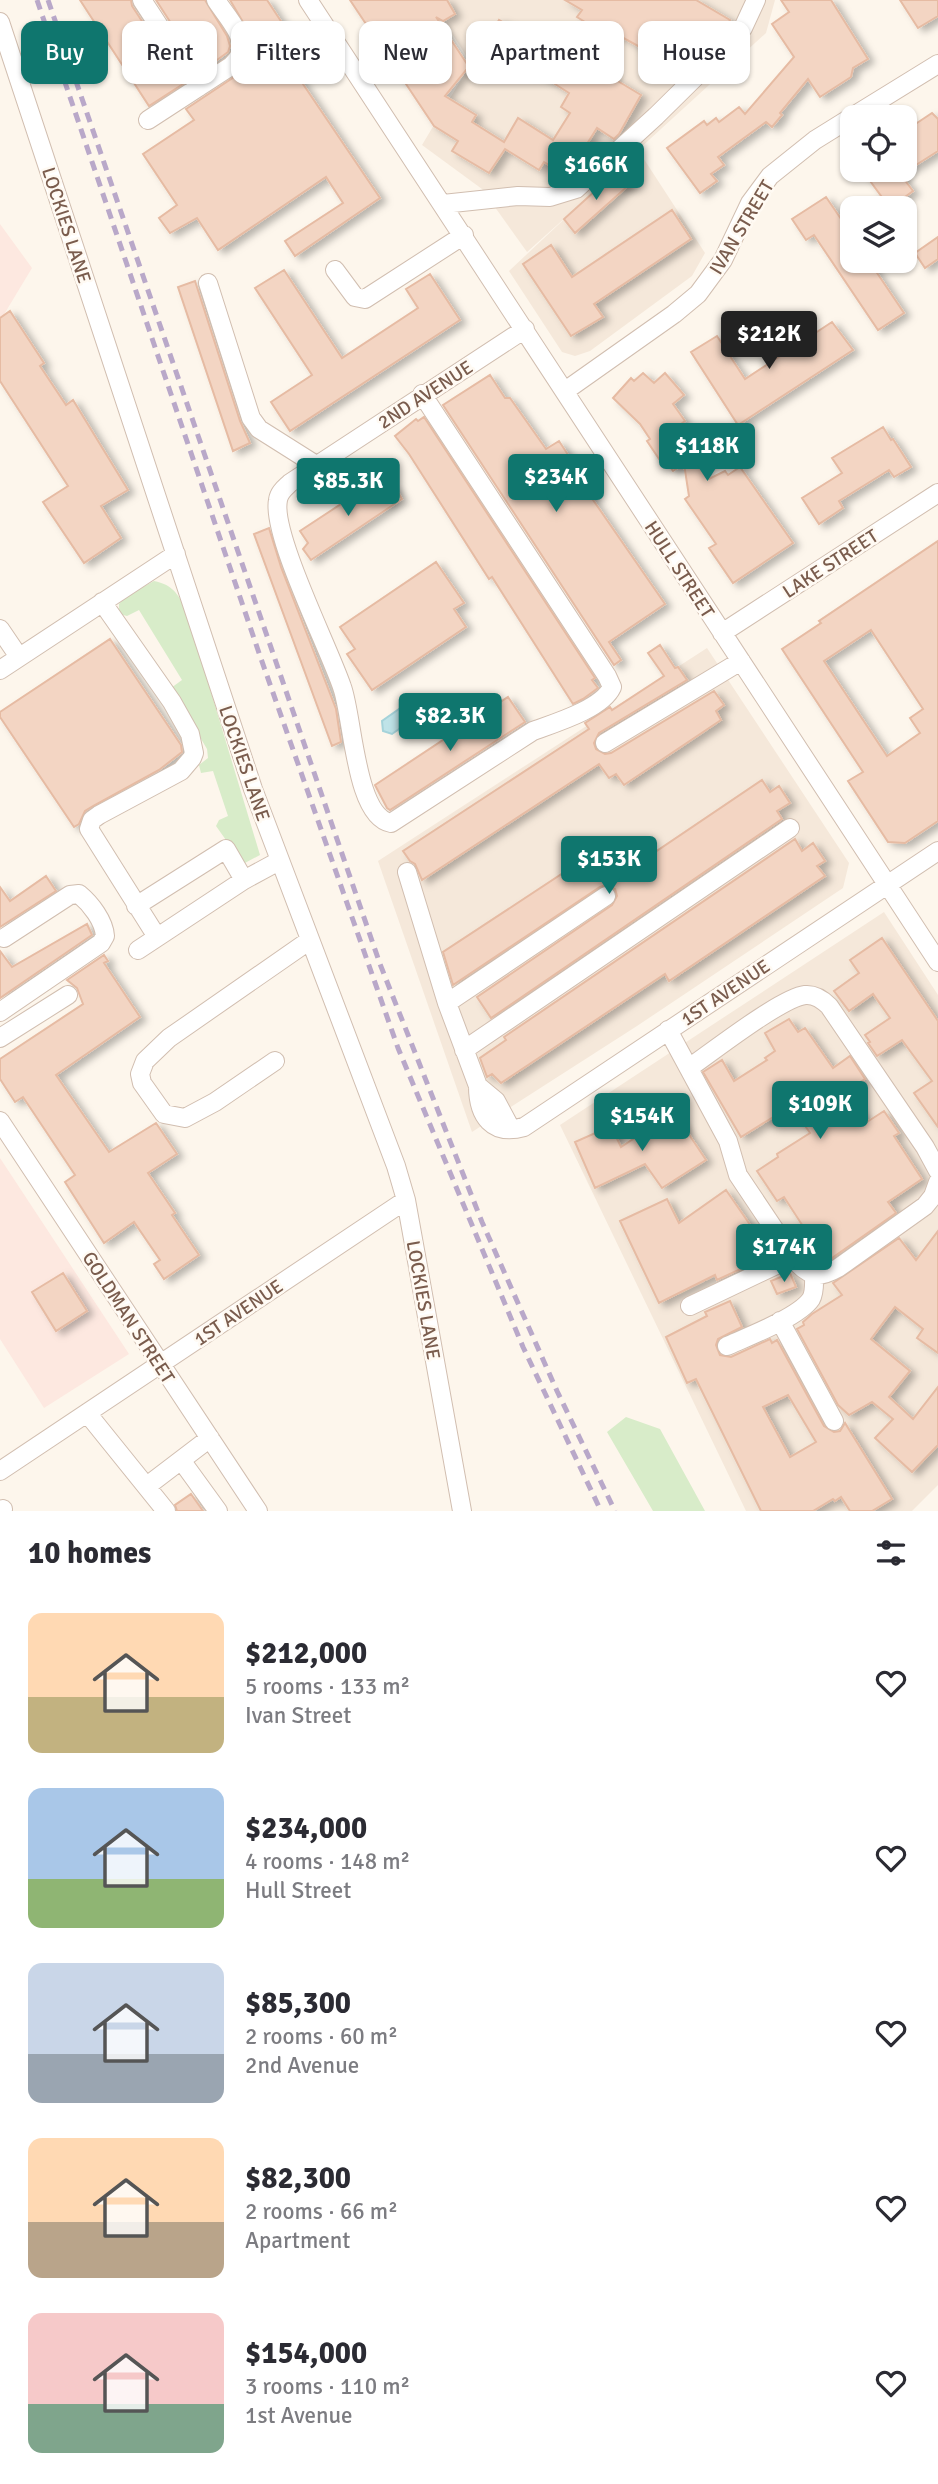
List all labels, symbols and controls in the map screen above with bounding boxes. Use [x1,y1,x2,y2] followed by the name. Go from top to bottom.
[21,21,108,84] chip: Buy
[122,21,217,84] chip: Rent
[231,21,345,84] chip: Filters
[359,21,452,84] chip: New
[466,21,624,84] chip: Apartment
[638,21,750,84] chip: House
[840,105,917,273] map controls
[840,105,917,182] button: locate
[547,142,645,202] pin: $166K
[564,150,628,179] text: $166K
[36,164,96,286] street label: LOCKIES LANE
[704,175,780,279] street label: IVAN STREET
[840,196,917,273] button: layers
[720,312,818,371] pin: $212K
[737,319,801,348] text: $212K
[374,355,478,434] street label: 2ND AVENUE
[658,424,756,483] pin: $118K
[675,431,739,460] text: $118K
[507,454,605,514] pin: $234K
[291,458,405,518] pin: $85.3K
[524,462,588,491] text: $234K
[313,466,383,495] text: $85.3K
[639,517,720,623] street label: HULL STREET
[778,524,883,604] street label: LAKE STREET
[393,694,507,753] pin: $82.3K
[415,701,485,730] text: $82.3K
[213,702,275,824] street label: LOCKIES LANE
[560,836,658,896] pin: $153K
[577,844,641,873] text: $153K
[676,954,775,1031] street label: 1ST AVENUE
[771,1082,869,1141] pin: $109K
[788,1089,852,1118] text: $109K
[593,1094,691,1153] pin: $154K
[610,1101,674,1130] text: $154K
[735,1224,833,1284] pin: $174K
[752,1232,816,1261] text: $174K
[401,1239,445,1362] street label: LOCKIES LANE
[77,1247,180,1389] street label: GOLDMAN STREET
[189,1274,288,1351] street label: 1ST AVENUE
[872,1534,910,1572] icon: filters
[28,1535,151,1572] text: 10 homes
[245,1635,367,1672] text: $212,000
[84,1641,168,1725] icon: home
[872,1664,910,1702] icon: heart
[245,1672,410,1701] text: 5 rooms · 133 m²
[245,1701,351,1730] text: Ivan Street
[245,1810,367,1847] text: $234,000
[84,1816,168,1900] icon: home
[872,1839,910,1877] icon: heart
[245,1847,410,1876] text: 4 rooms · 148 m²
[245,1876,351,1905] text: Hull Street
[245,1985,351,2022] text: $85,300
[84,1991,168,2075] icon: home
[872,2014,910,2052] icon: heart
[245,2022,398,2051] text: 2 rooms · 60 m²
[245,2051,359,2080] text: 2nd Avenue
[245,2160,351,2197] text: $82,300
[84,2166,168,2250] icon: home
[872,2189,910,2227] icon: heart
[245,2197,398,2226] text: 2 rooms · 66 m²
[245,2226,350,2255] text: Apartment
[245,2335,367,2372] text: $154,000
[84,2341,168,2425] icon: home
[872,2364,910,2402] icon: heart
[245,2372,410,2401] text: 3 rooms · 110 m²
[245,2401,353,2430] text: 1st Avenue

